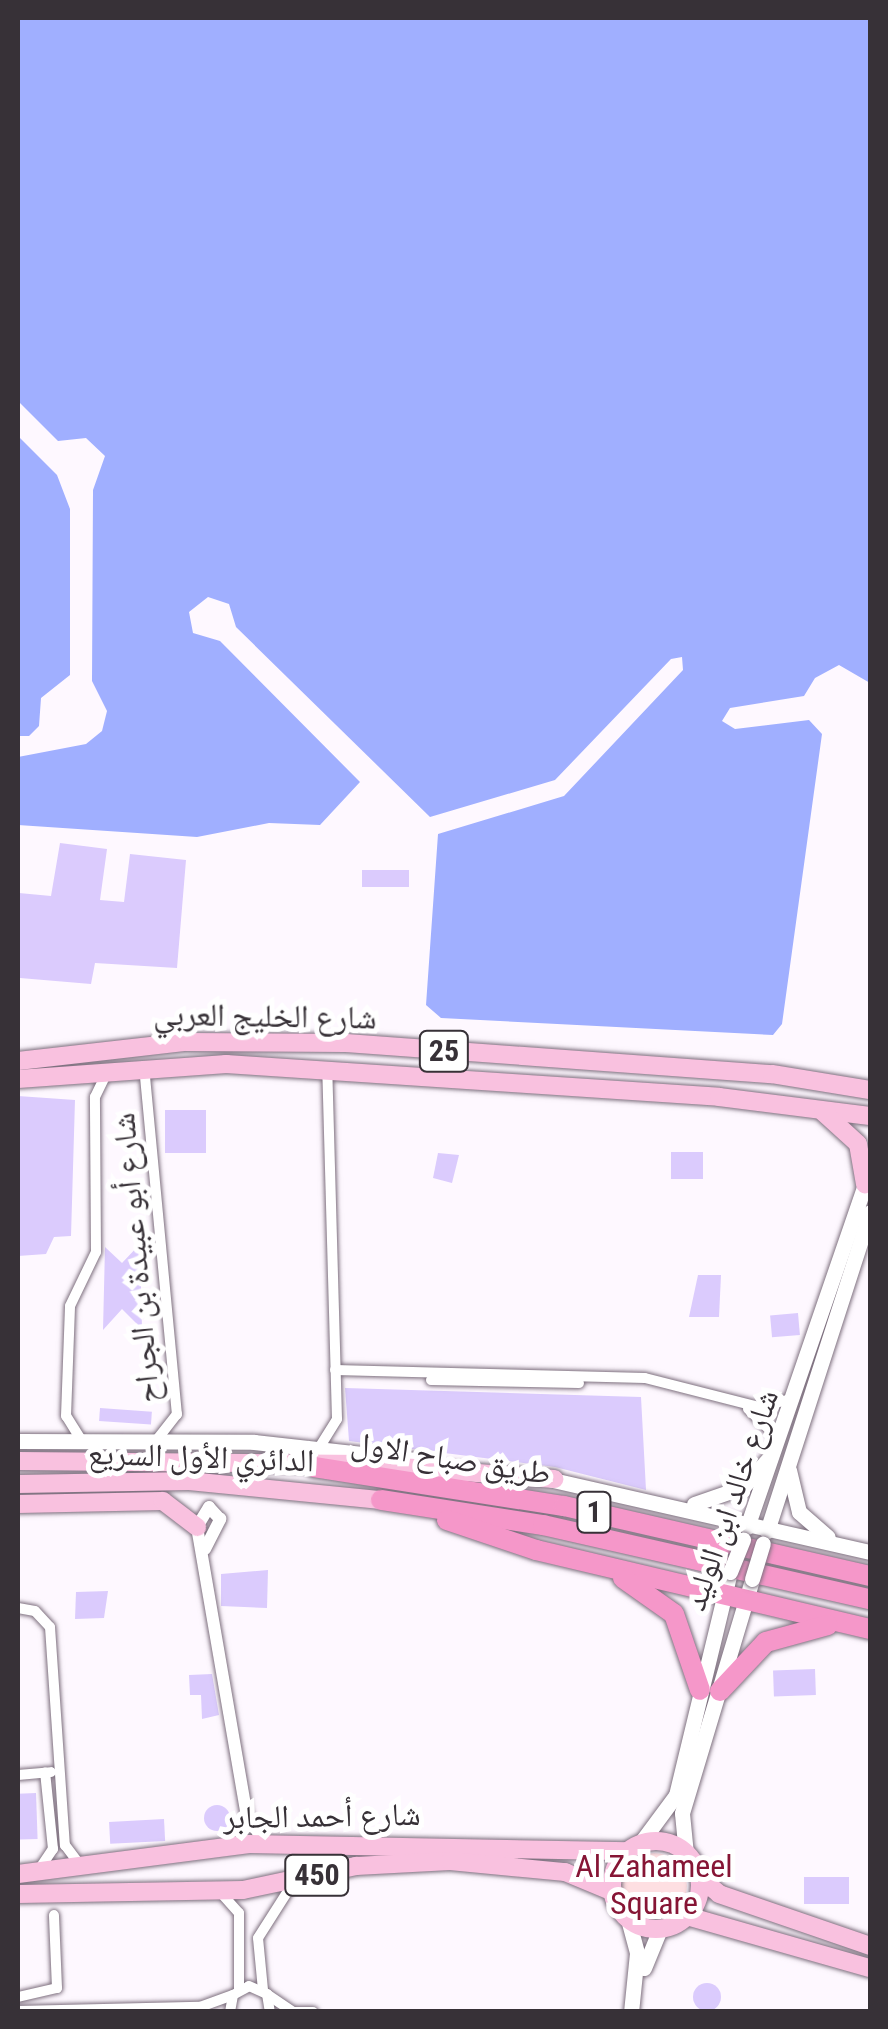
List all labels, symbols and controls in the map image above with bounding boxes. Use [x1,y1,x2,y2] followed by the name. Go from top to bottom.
[153,995,377,1037] street label: شارع الخليج العربي
[416,1026,472,1076] road number: 25
[104,1111,168,1405] street label: شارع أبو عبيدة بن الجراح
[675,1384,787,1616] street label: شارع خالد ابن الوليد
[349,1423,553,1493] street label: طريق صباح الاول
[87,1434,315,1480] street label: الدائري الأول السريع
[574,1487,614,1537] road number: 1
[223,1795,421,1837] street label: شارع أحمد الجابر
[575,1848,733,1923] park label: Al Zahameel Square
[282,1850,352,1900] road number: 450

